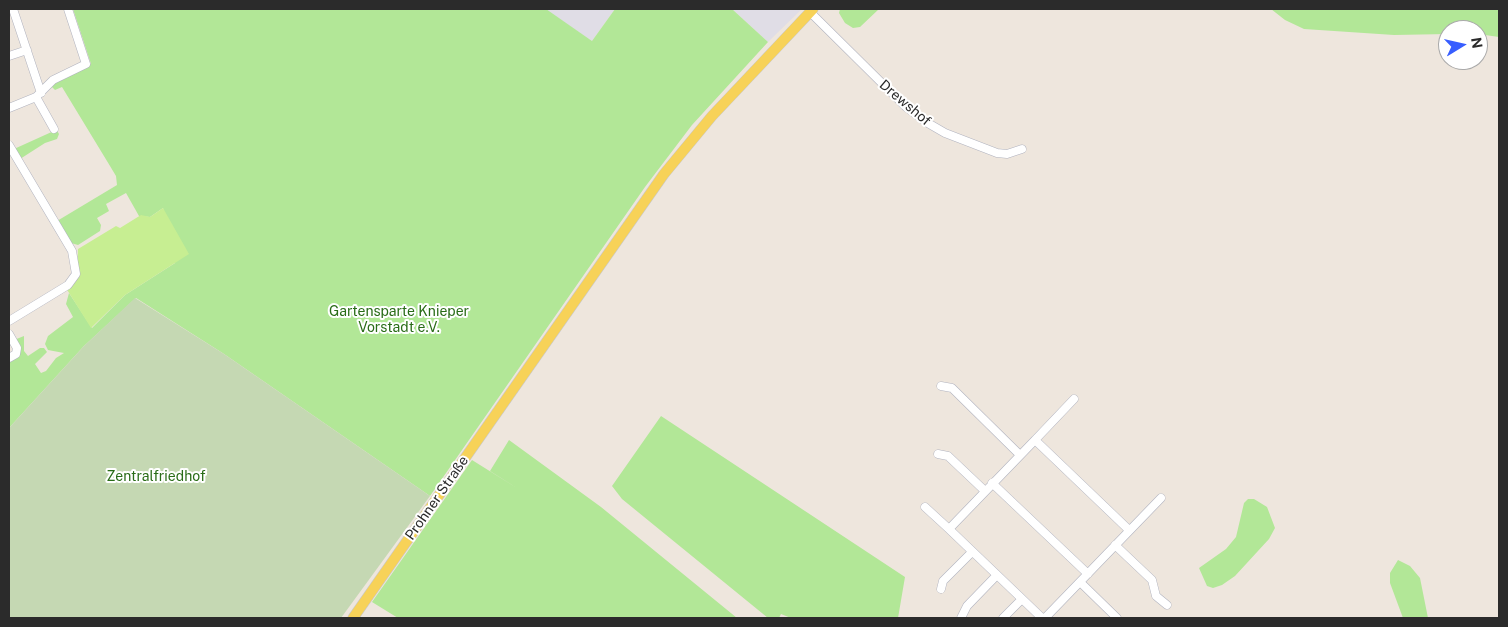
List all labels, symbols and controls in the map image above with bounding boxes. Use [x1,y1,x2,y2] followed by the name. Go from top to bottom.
[1438,20,1488,70] north arrow
[1468,36,1486,49] text: N
[876,77,934,129] street label: Drewshof
[329,304,469,336] park label: Gartensparte Knieper Vorstadt e.V.
[402,453,472,543] street label: Prohner Straße
[107,469,205,485] park label: Zentralfriedhof

